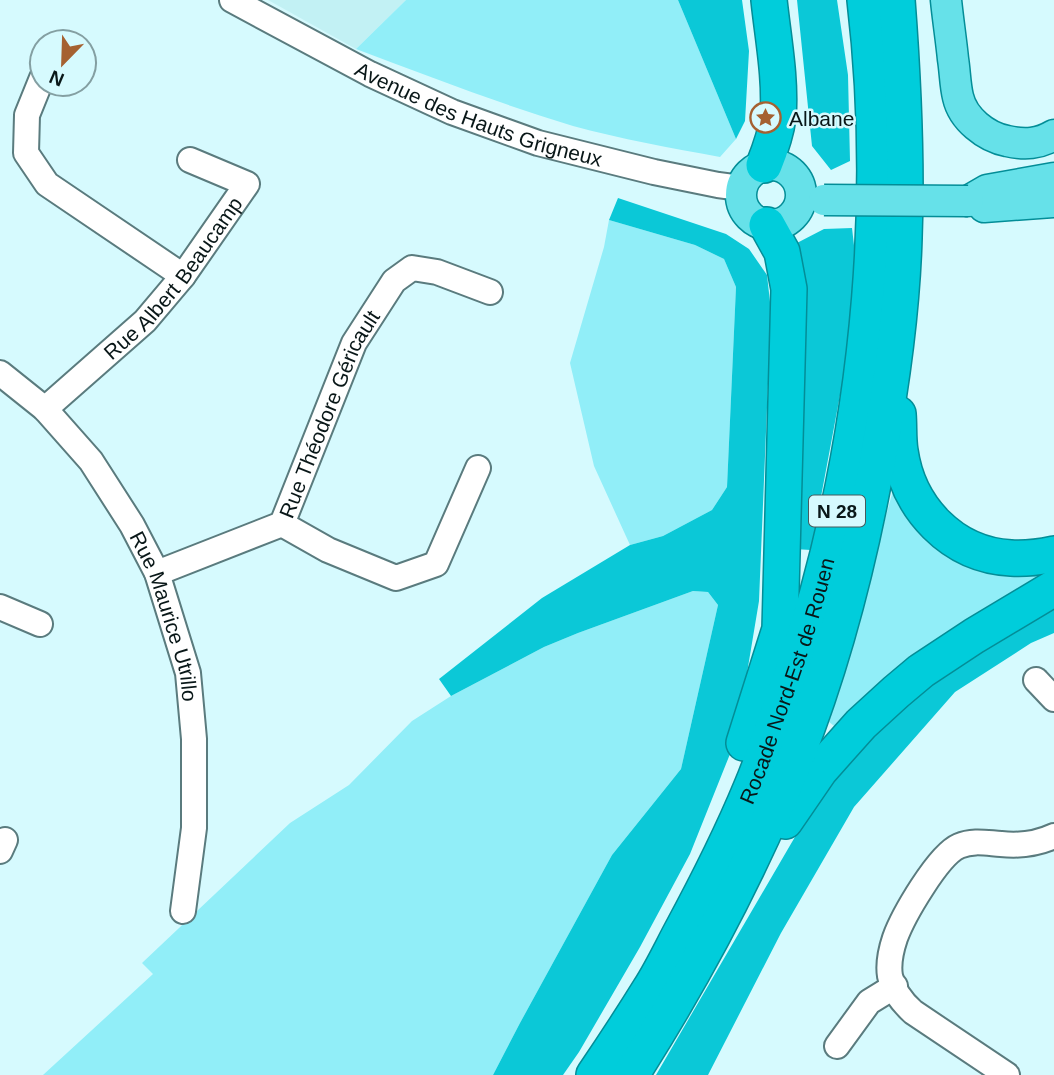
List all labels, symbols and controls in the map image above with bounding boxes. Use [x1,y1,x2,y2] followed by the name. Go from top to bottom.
[28,28,98,98] north arrow
[352,57,605,170] street label: Avenue des Hauts Grigneux
[46,66,67,91] text: N
[749,101,783,135] place icon: Albane
[789,107,854,130] place label: Albane
[99,192,246,364] street label: Rue Albert Beaucamp
[274,306,384,521] street label: Rue Théodore Géricault
[809,496,865,526] road number: N 28
[126,527,202,702] street label: Rue Maurice Utrillo
[734,555,838,807] street label: Rocade Nord-Est de Rouen

